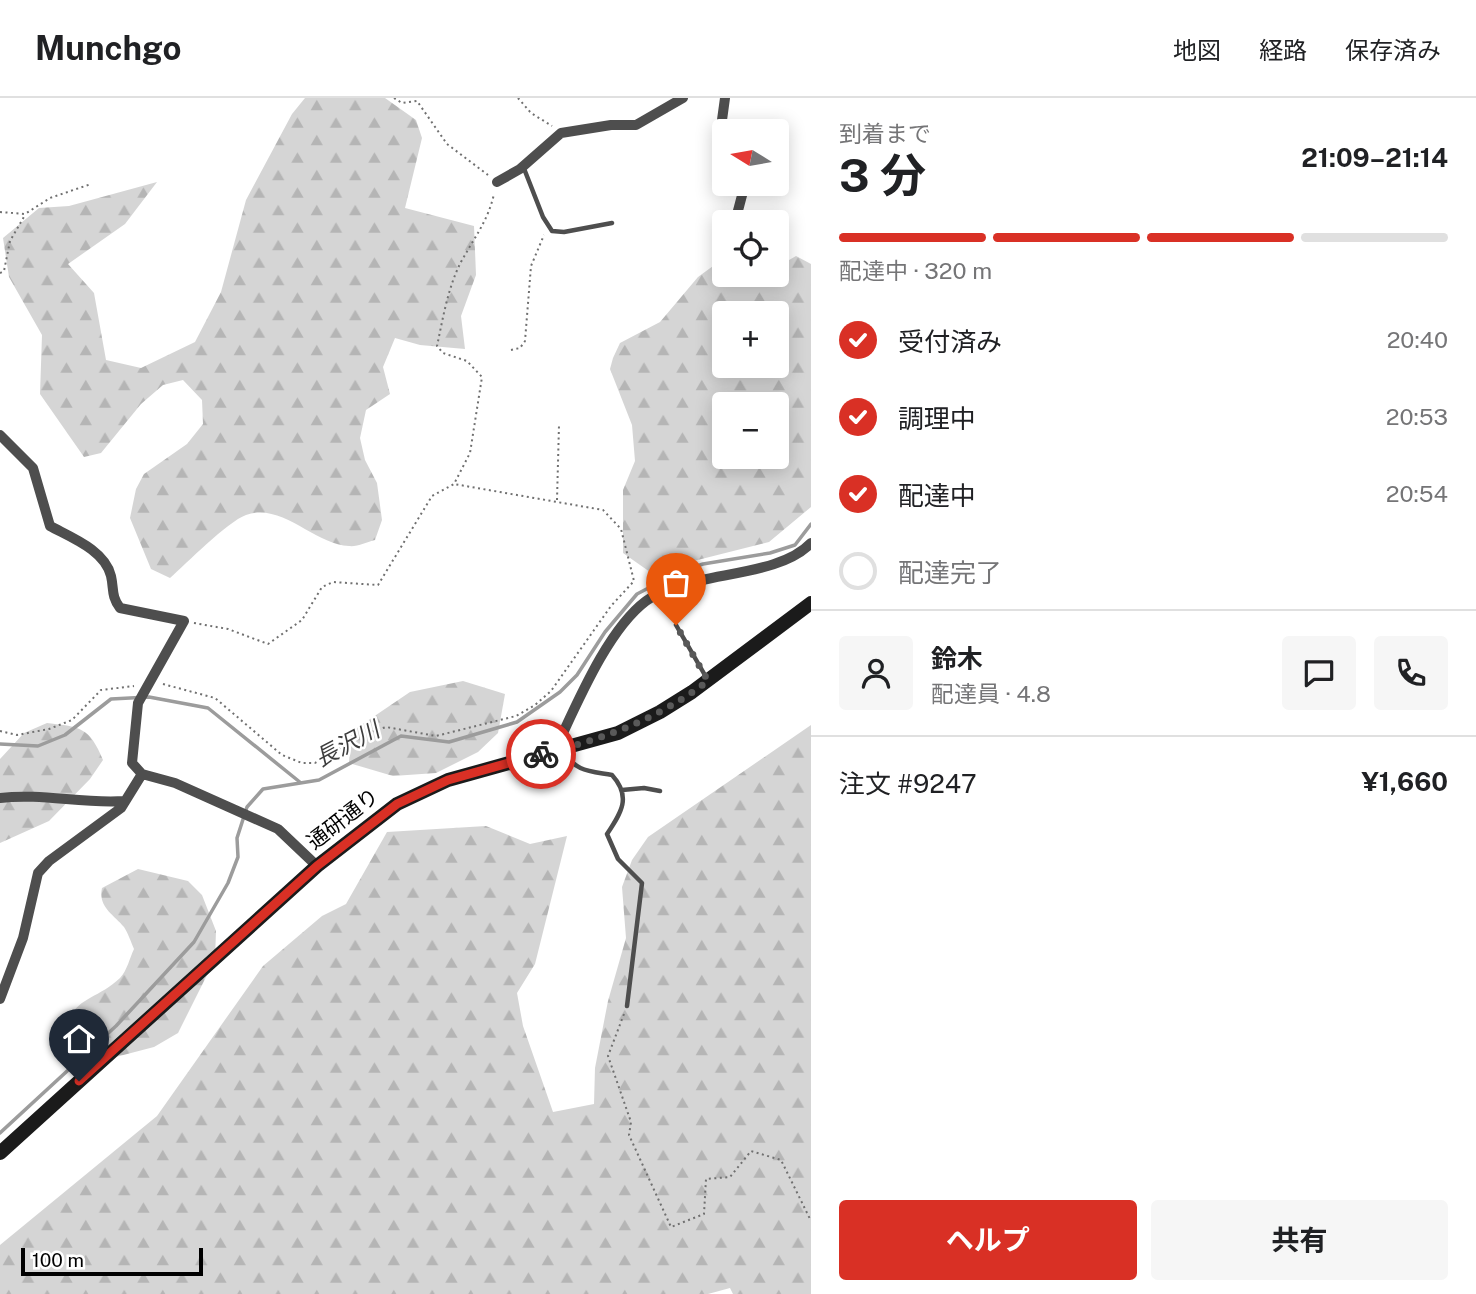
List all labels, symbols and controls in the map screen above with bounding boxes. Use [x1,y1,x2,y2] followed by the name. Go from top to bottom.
[35,29,181,67] text: Munchgo
[1173,36,1221,64] text: 地図
[1259,36,1307,64] text: 経路
[1345,36,1441,64] text: 保存済み
[712,119,789,196] north arrow
[712,119,789,469] map controls
[839,120,931,147] text: 到着まで
[1301,142,1448,173] text: 21:09–21:14
[839,148,926,202] text: 3 分
[712,210,789,287] button: locate
[839,257,992,284] text: 配達中 · 320 m
[712,301,789,378] button: +
[839,321,877,359] icon: check
[898,326,1002,357] text: 受付済み
[1387,326,1448,353] text: 20:40
[712,392,789,469] button: −
[839,398,877,436] icon: check
[898,403,976,434] text: 調理中
[1386,403,1448,430] text: 20:53
[839,475,877,513] icon: check
[898,480,976,511] text: 配達中
[1386,480,1448,507] text: 20:54
[646,553,706,625] pin
[898,557,1002,588] text: 配達完了
[657,564,695,602] icon: bag
[839,636,913,710] button: person
[1282,636,1356,710] button: chat
[1374,636,1448,710] button: phone
[931,643,983,674] text: 鈴木
[931,680,1051,707] text: 配達員 · 4.8
[310,714,386,772] water label: 長沢川
[506,719,576,789] courier
[522,735,560,773] icon: bike
[1362,766,1448,797] text: ¥1,660
[839,768,977,799] text: 注文 #9247
[302,783,383,854] street label: 通研通り
[49,1009,109,1081] pin
[60,1020,98,1058] icon: home
[839,1200,1137,1280] button: ヘルプ
[1151,1200,1448,1280] button: 共有
[21,1245,203,1277] scale bar
[32,1249,84,1271] text: 100 m

